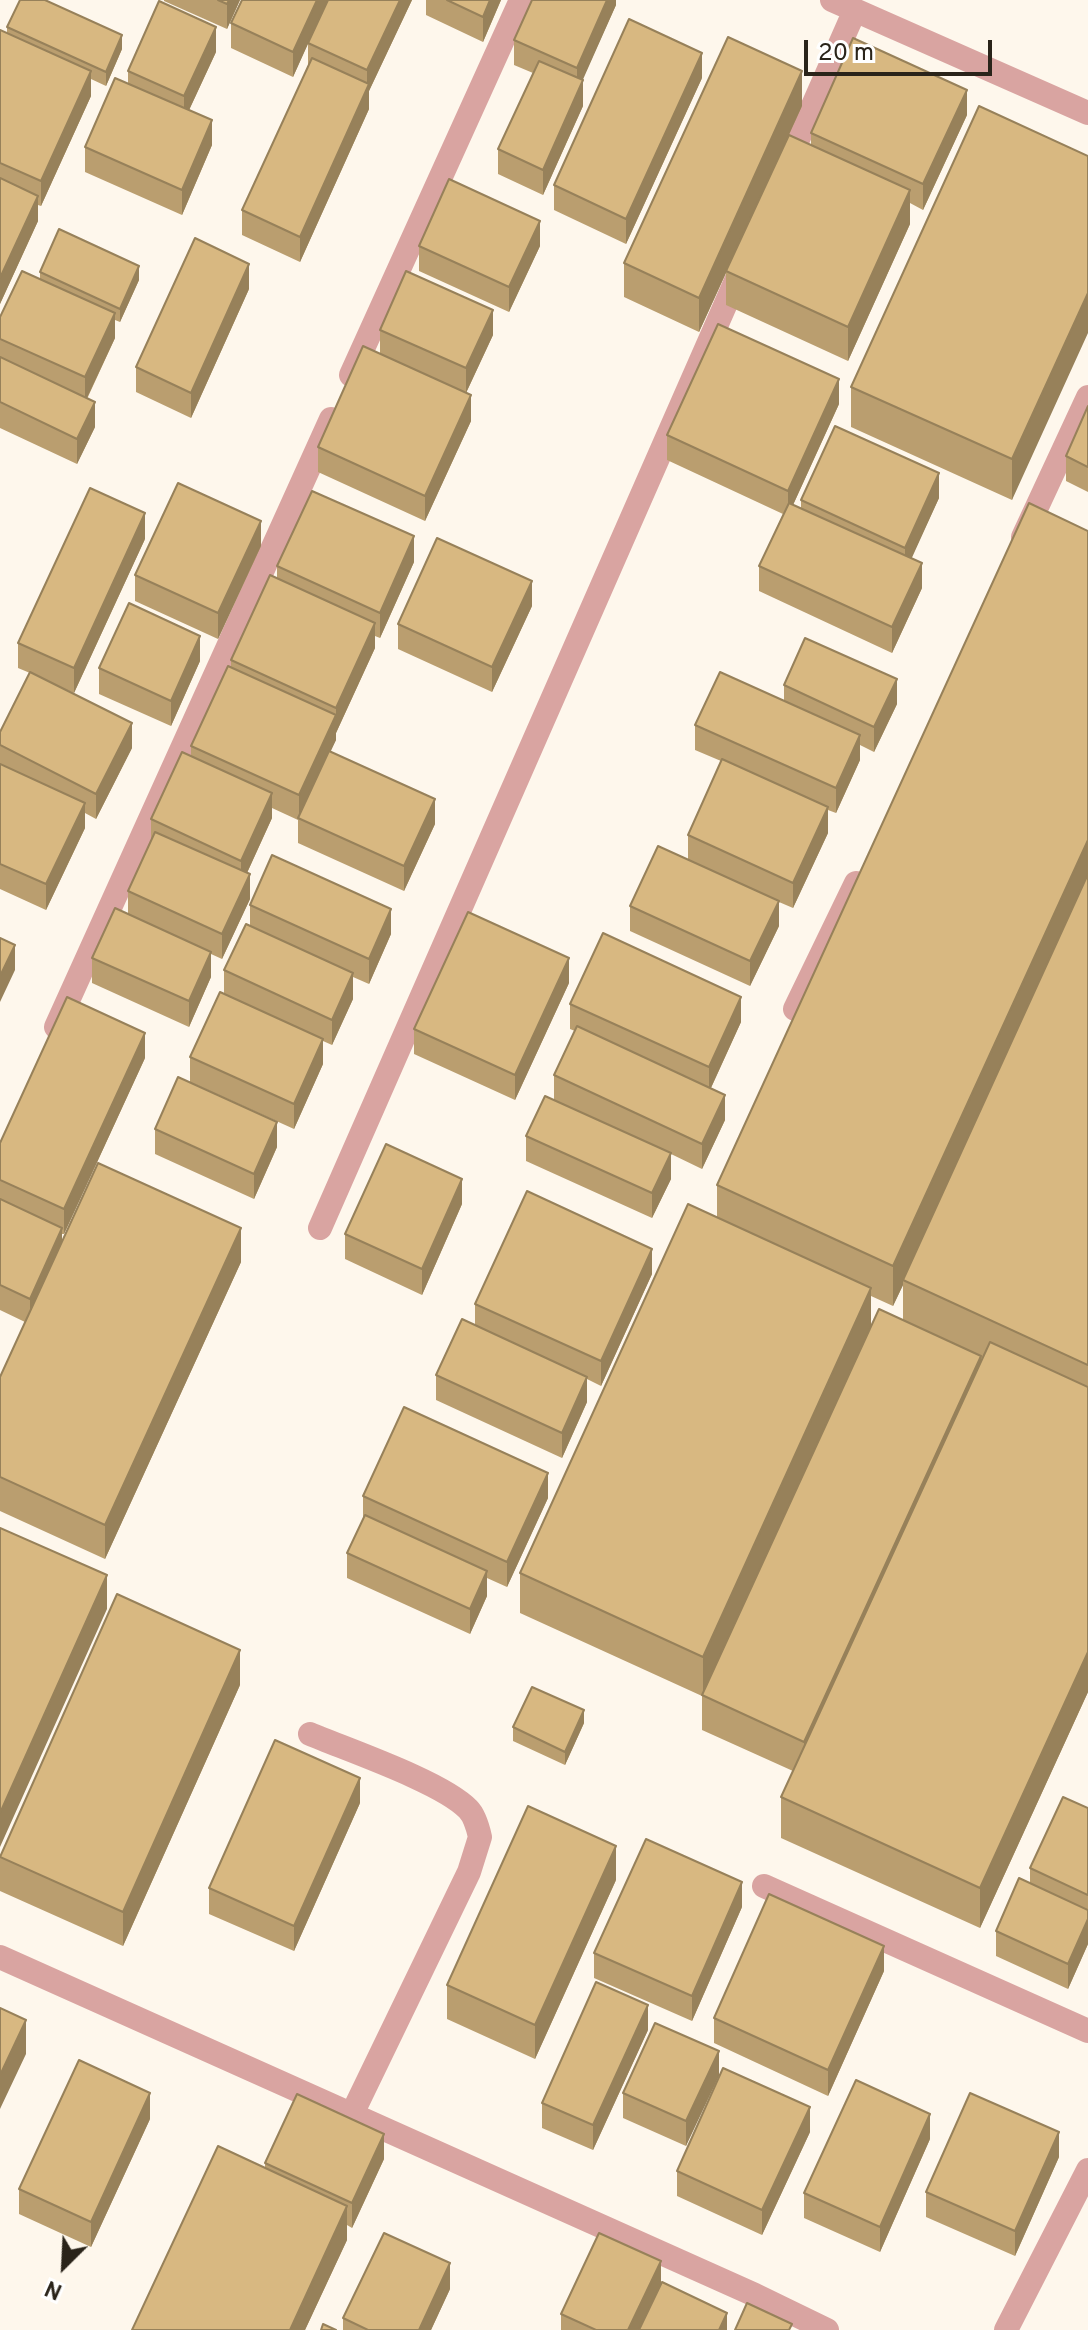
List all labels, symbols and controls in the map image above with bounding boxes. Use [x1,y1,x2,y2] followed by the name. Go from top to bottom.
[808,24,996,74] scale bar
[818,39,874,69] text: 20 m
[24,2226,104,2306] north arrow
[41,2273,67,2304] text: N

